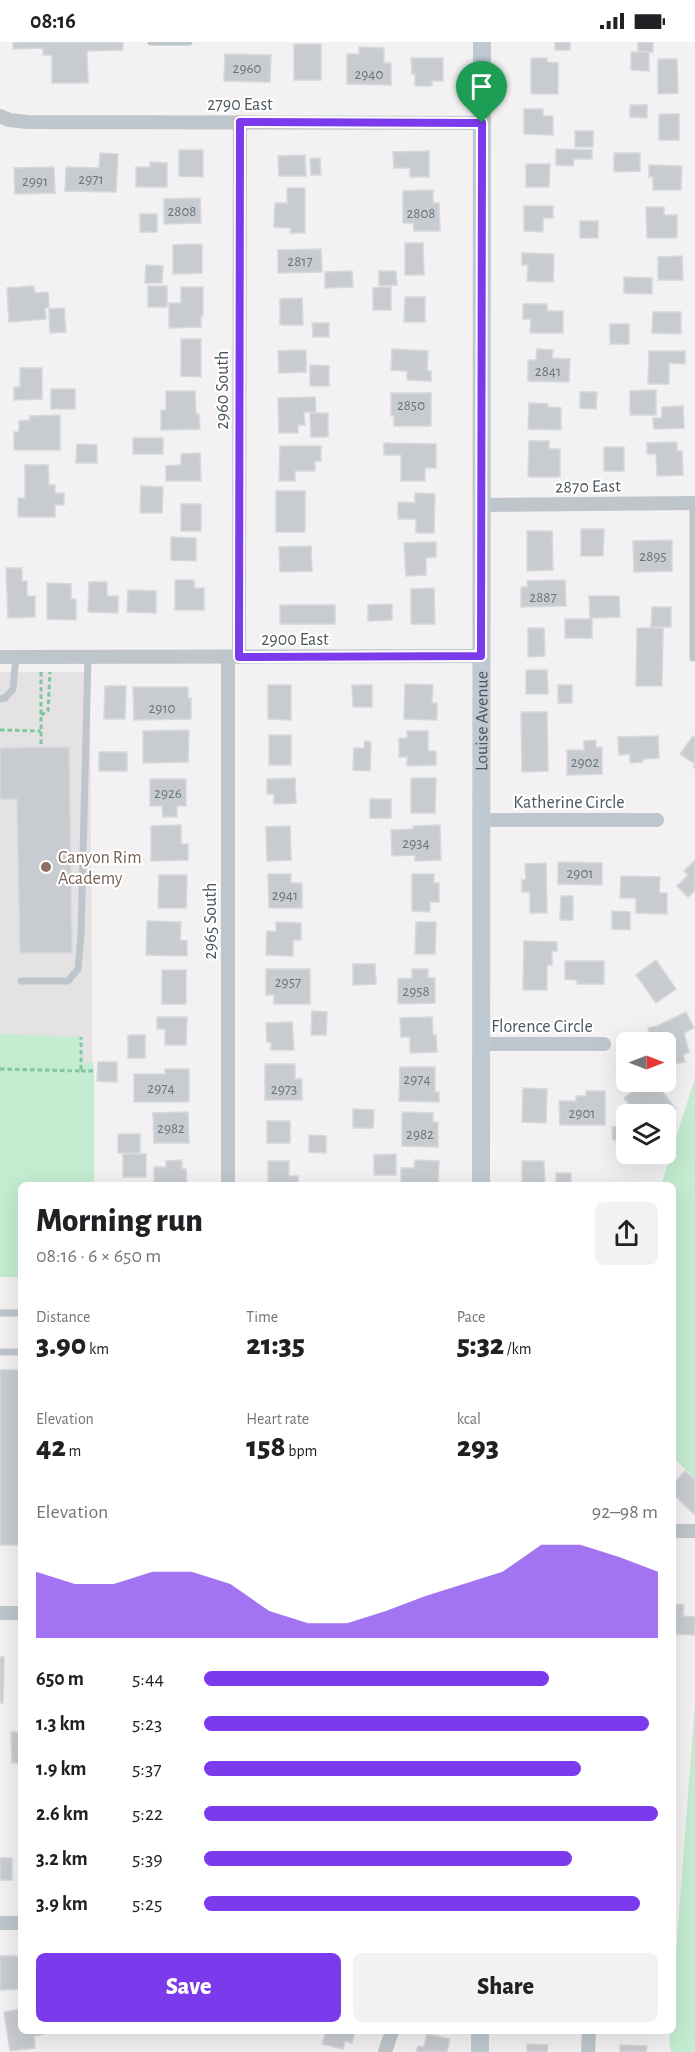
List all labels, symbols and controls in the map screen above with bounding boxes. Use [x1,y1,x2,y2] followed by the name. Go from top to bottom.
[30,10,76,32] text: 08:16
[233,61,261,76] house number: 2960
[456,61,507,123] pin
[354,67,384,82] house number: 2940
[465,70,498,103] icon: arrive
[207,96,273,114] street label: 2790 East
[78,172,104,187] house number: 2971
[22,174,48,189] house number: 2991
[168,204,196,219] house number: 2808
[407,206,435,221] house number: 2808
[287,254,313,269] house number: 2817
[214,351,232,429] street label: 2960 South
[535,364,561,379] house number: 2841
[397,398,425,413] house number: 2850
[555,477,621,497] street label: 2870 East
[639,549,667,564] house number: 2895
[529,590,557,605] house number: 2887
[261,631,329,649] street label: 2900 East
[473,671,491,771] street label: Louise Avenue
[149,701,176,716] house number: 2910
[571,755,599,770] house number: 2902
[154,786,182,801] house number: 2926
[513,794,625,812] street label: Katherine Circle
[402,836,430,851] house number: 2934
[58,849,142,888] place label: Canyon Rim Academy
[39,860,53,874] marker: Canyon Rim Academy
[567,866,593,881] house number: 2901
[202,883,220,959] street label: 2965 South
[272,888,298,903] house number: 2941
[275,975,301,990] house number: 2957
[402,984,430,999] house number: 2958
[491,1018,593,1036] street label: Florence Circle
[616,1032,676,1092] north arrow
[616,1032,676,1164] map controls
[403,1072,431,1087] house number: 2974
[147,1081,175,1096] house number: 2974
[271,1082,297,1097] house number: 2973
[616,1104,676,1164] button: layers
[569,1106,595,1121] house number: 2901
[157,1121,185,1136] house number: 2982
[406,1127,434,1142] house number: 2982
[595,1202,658,1265] button: share
[36,1205,203,1238] text: Morning run
[36,1246,161,1266] text: 08:16 · 6 × 650 m
[36,1309,90,1325] text: Distance
[246,1309,278,1325] text: Time
[457,1309,485,1325] text: Pace
[36,1330,86,1360] text: 3.90
[246,1330,305,1360] text: 21:35
[457,1330,504,1360] text: 5:32
[86,1341,109,1357] text: km
[504,1341,532,1357] text: /km
[36,1411,94,1427] text: Elevation
[246,1411,309,1427] text: Heart rate
[457,1411,481,1427] text: kcal
[36,1432,66,1462] text: 42
[246,1432,286,1462] text: 158
[457,1432,499,1462] text: 293
[66,1443,81,1459] text: m
[286,1443,317,1459] text: bpm
[36,1502,108,1522] text: Elevation
[592,1502,658,1522] text: 92–98 m
[36,1669,84,1689] text: 650 m
[132,1669,164,1689] text: 5:44
[36,1714,85,1734] text: 1.3 km
[132,1714,162,1734] text: 5:23
[36,1759,87,1779] text: 1.9 km
[132,1759,162,1779] text: 5:37
[36,1804,89,1824] text: 2.6 km
[132,1804,163,1824] text: 5:22
[36,1849,88,1869] text: 3.2 km
[132,1849,163,1869] text: 5:39
[36,1894,88,1914] text: 3.9 km
[132,1894,162,1914] text: 5:25
[36,1953,341,2022] button: Save
[353,1953,658,2022] button: Share

